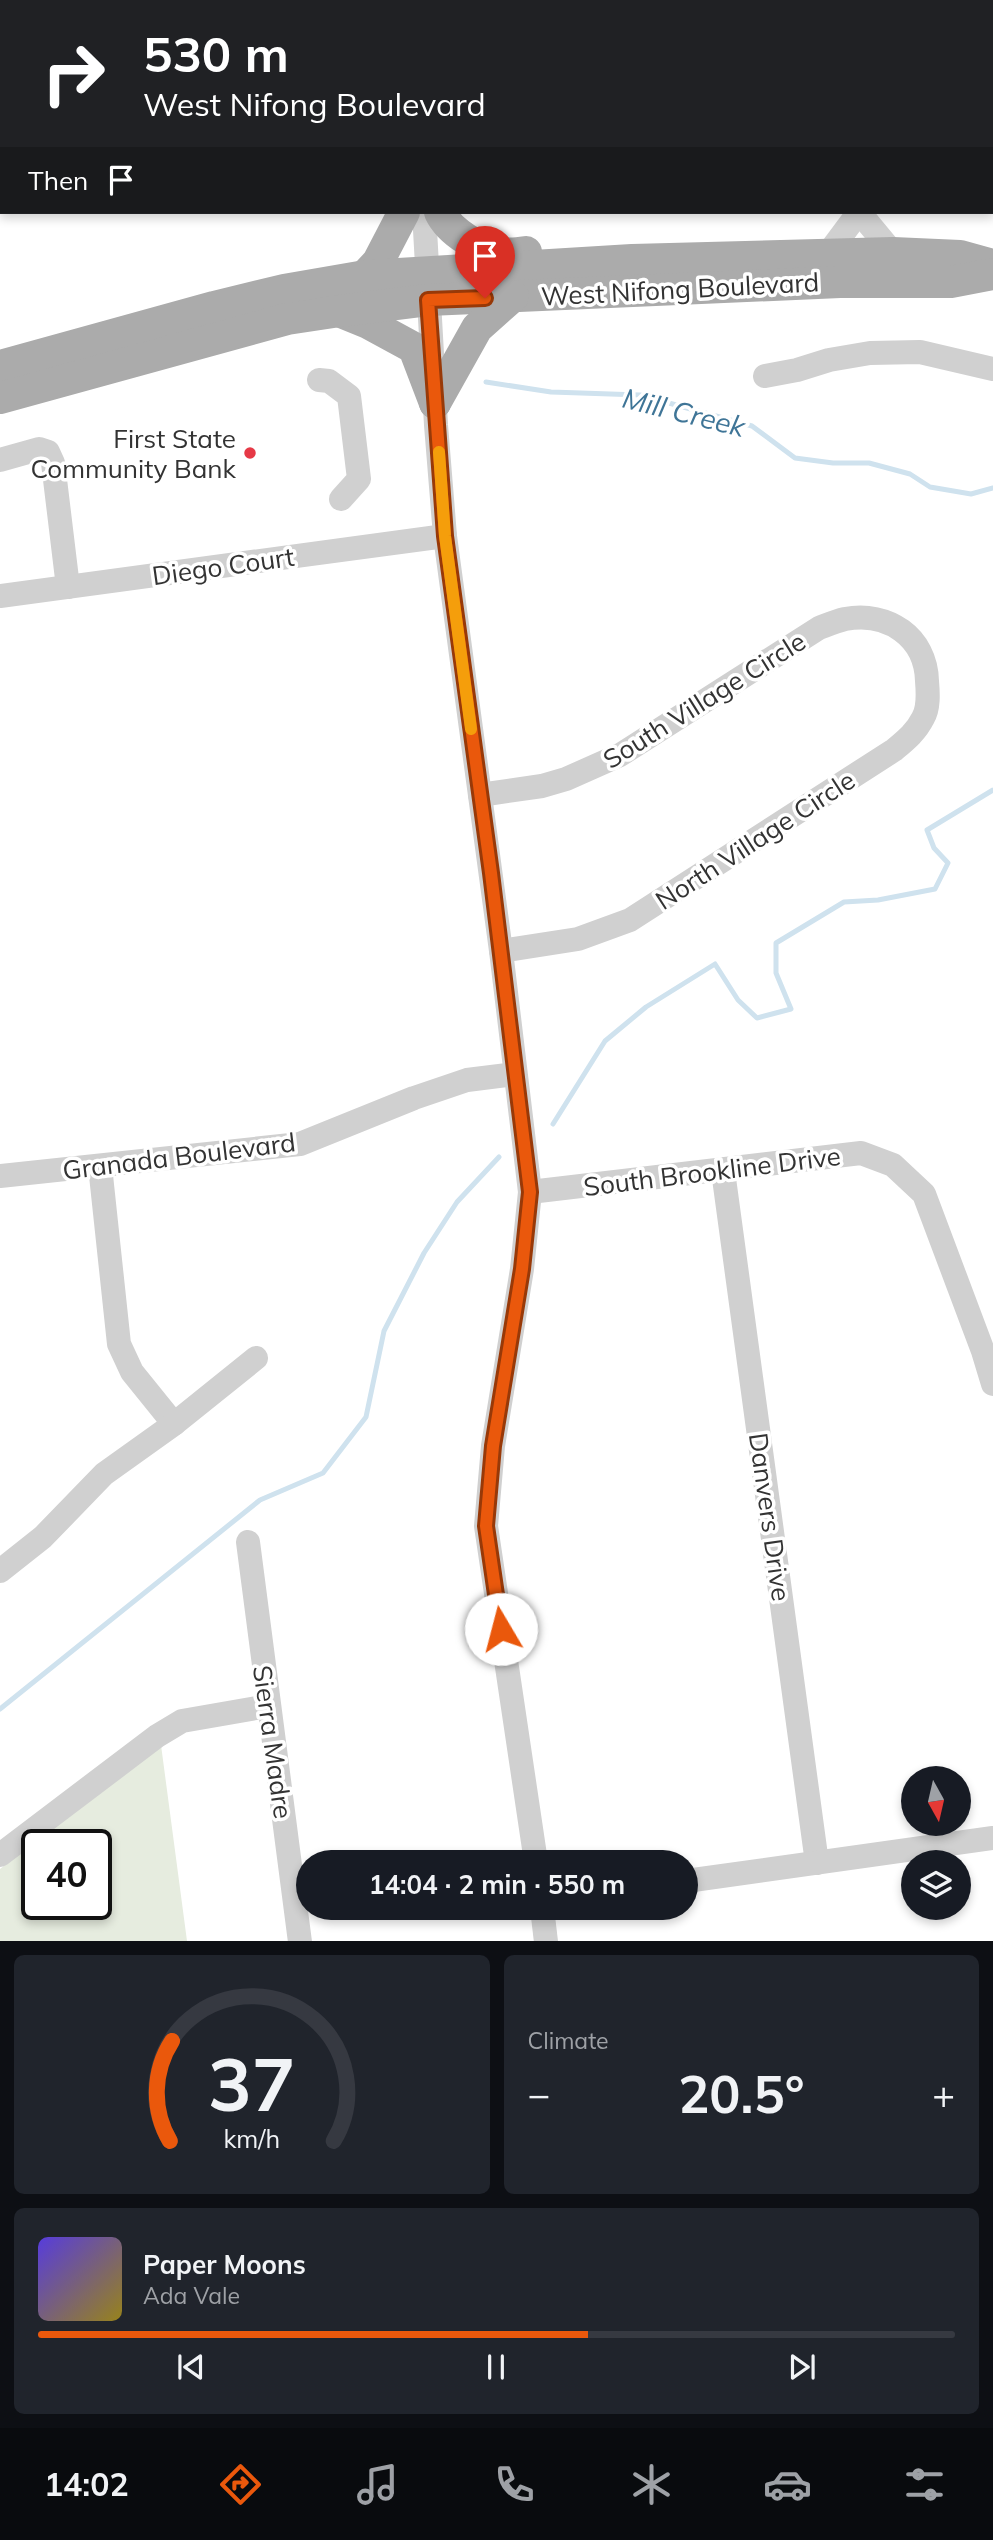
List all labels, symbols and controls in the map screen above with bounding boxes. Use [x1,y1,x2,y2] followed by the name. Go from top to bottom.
[143,23,289,84] text: 530 m
[28,28,119,119] icon: right
[143,84,486,124] text: West Nifong Boulevard
[102,161,140,199] icon: arrive
[28,164,88,197] text: Then
[455,226,515,298] pin
[466,237,504,275] icon: arrive
[540,265,820,313] street label: West Nifong Boulevard
[619,380,751,445] water label: Mill Creek
[30,422,237,485] place label: First State Community Bank
[242,445,258,461] marker: First State Community Bank
[150,540,296,592] street label: Diego Court
[597,624,811,776] street label: South Village Circle
[649,763,861,917] street label: North Village Circle
[61,1125,297,1187] street label: Granada Boulevard
[582,1139,842,1203] street label: South Brookline Drive
[742,1431,798,1603] street label: Danvers Drive
[464,1592,538,1666] position arrow
[246,1663,300,1821] street label: Sierra Madre
[901,1766,971,1836] north arrow
[901,1766,971,1920] map controls
[21,1829,112,1920] speed limit sign: 40
[901,1850,971,1920] button: layers
[369,1868,625,1901] text: 14:04 · 2 min · 550 m
[528,2026,609,2055] text: Climate
[208,2038,295,2129] text: 37
[678,2061,804,2126] text: 20.5°
[528,2070,550,2118] text: −
[932,2070,955,2118] text: +
[223,2122,280,2153] text: km/h
[143,2248,306,2281] text: Paper Moons
[143,2281,240,2310] text: Ada Vale
[172,2348,210,2386] icon: previous
[477,2348,515,2386] icon: pause
[783,2348,821,2386] icon: next
[216,2460,265,2509] icon: directions
[353,2460,402,2509] icon: music
[490,2460,539,2509] icon: phone
[627,2460,676,2509] icon: climate
[763,2460,812,2509] icon: car
[900,2460,949,2509] icon: filters
[44,2464,129,2504] text: 14:02

